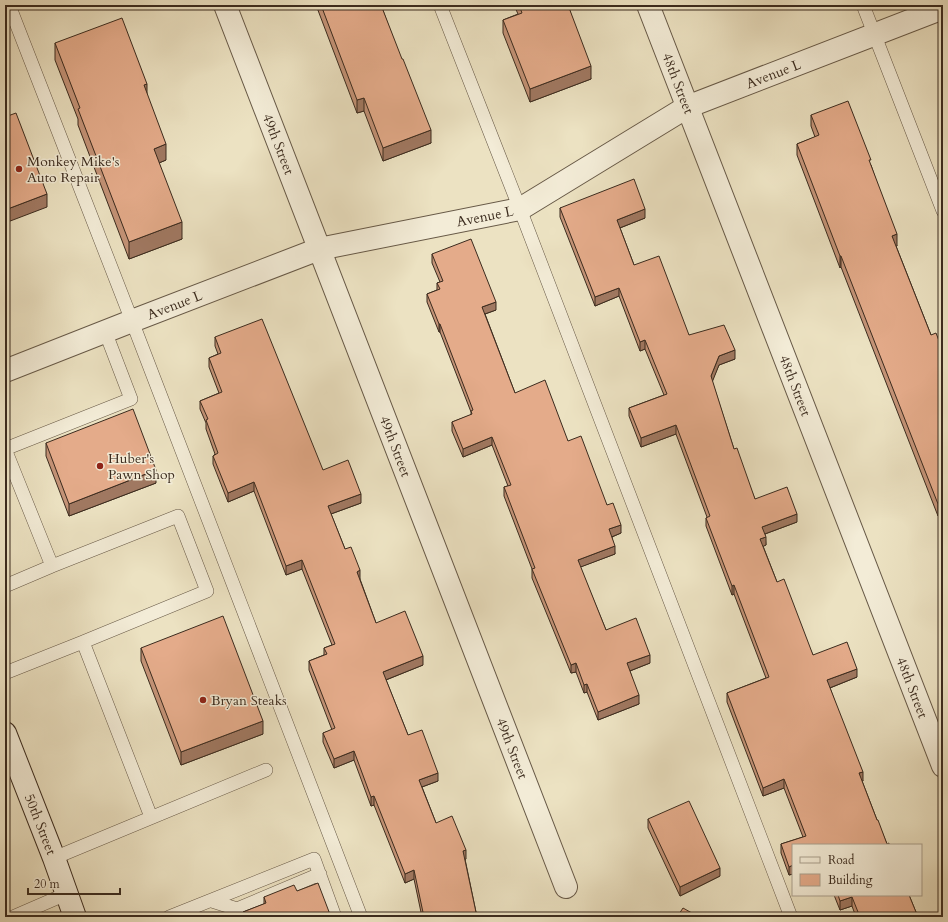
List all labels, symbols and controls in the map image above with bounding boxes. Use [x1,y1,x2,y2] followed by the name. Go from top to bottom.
[658,50,699,117] street label: 48th Street
[743,54,804,93] street label: Avenue L
[258,111,299,178] street label: 49th Street
[27,152,120,187] place label: Monkey Mike's Auto Repair
[14,164,24,174] marker: Monkey Mike's Auto Repair
[455,201,516,231] street label: Avenue L
[144,285,205,324] street label: Avenue L
[775,352,816,419] street label: 48th Street
[375,413,416,480] street label: 49th Street
[108,449,175,484] place label: Huber's Pawn Shop
[95,461,105,471] marker: Huber's Pawn Shop
[892,654,933,721] street label: 48th Street
[211,691,287,710] place label: Bryan Steaks
[198,695,208,705] marker: Bryan Steaks
[492,715,533,782] street label: 49th Street
[20,791,61,858] street label: 50th Street
[792,844,922,896] legend
[828,852,855,868] text: Road
[28,870,120,896] scale bar
[828,872,873,888] text: Building
[34,876,61,892] text: 20 m

